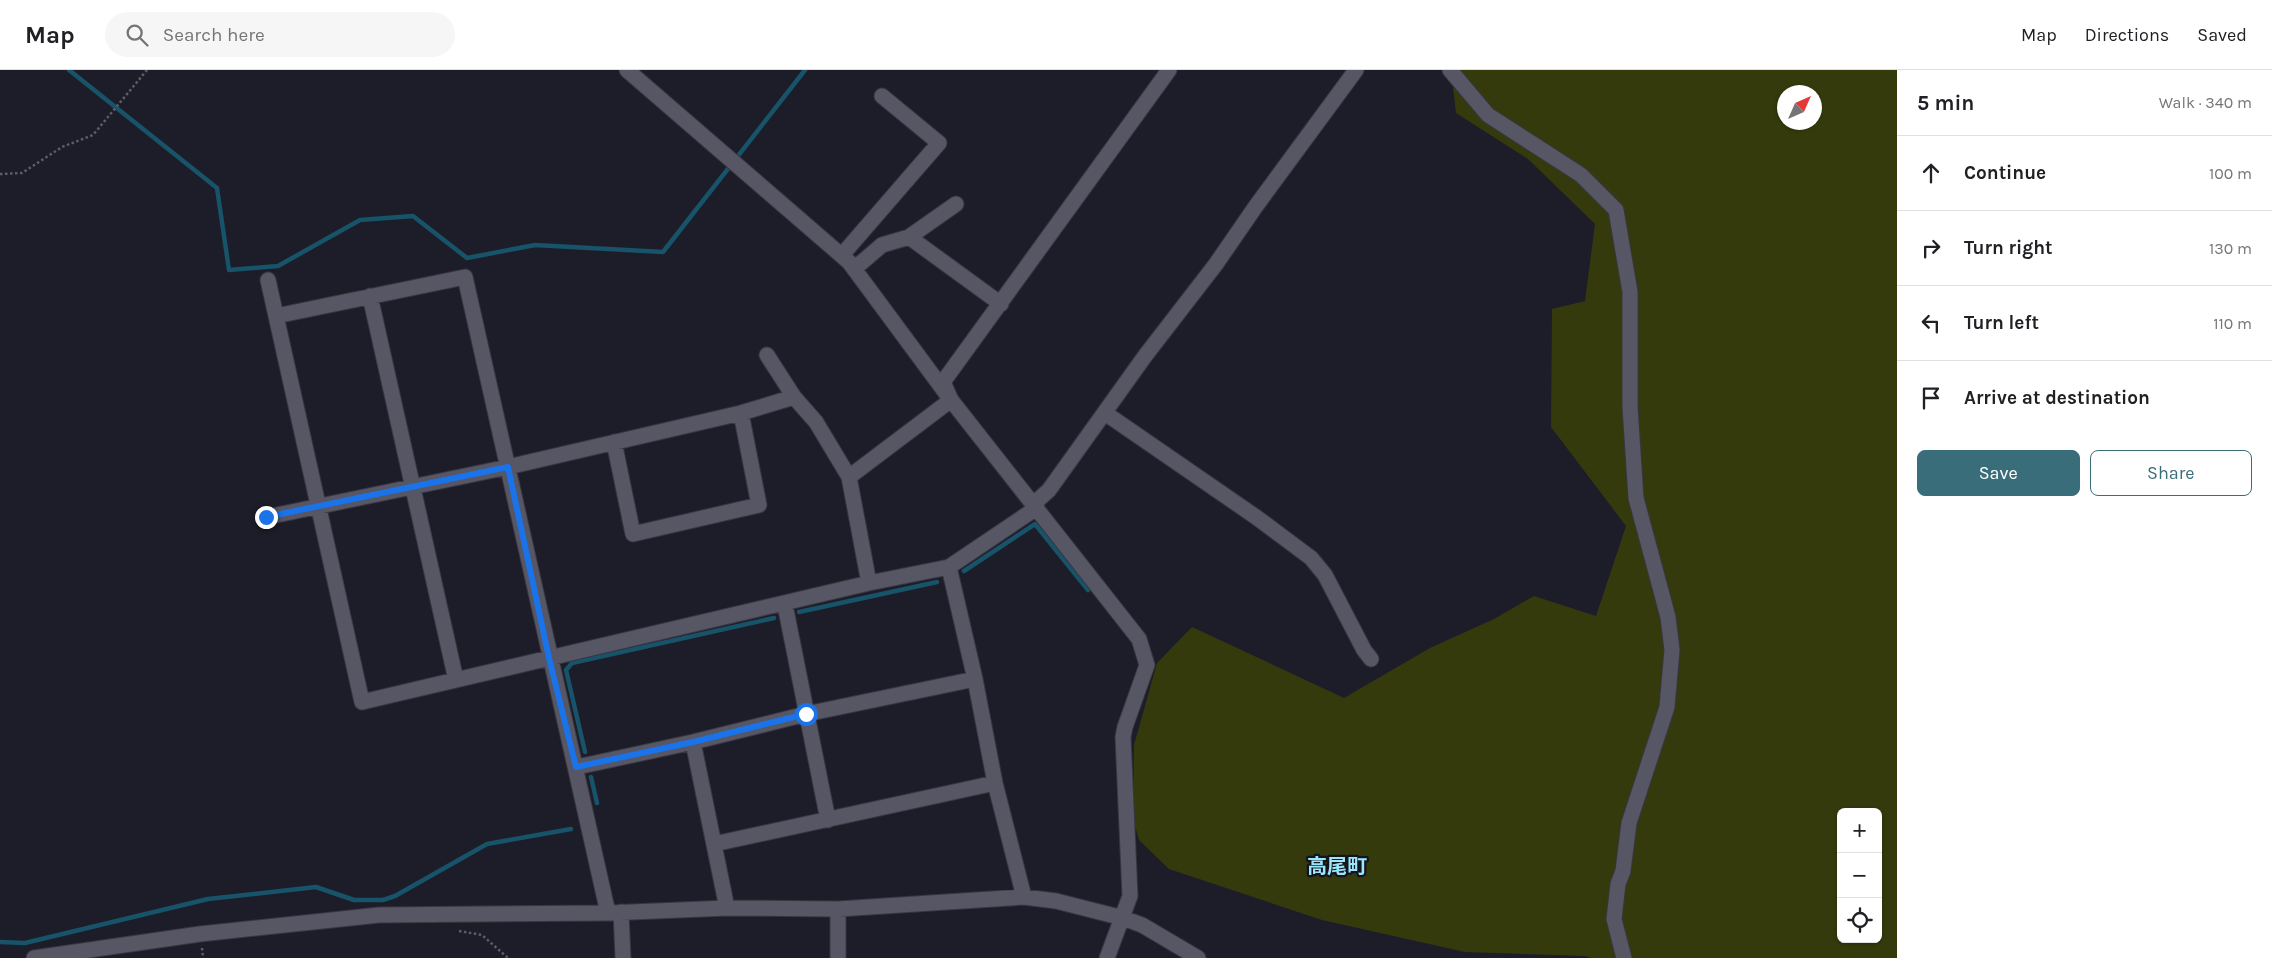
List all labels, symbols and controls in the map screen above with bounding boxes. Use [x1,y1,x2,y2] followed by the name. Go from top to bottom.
[105,12,455,57] search box
[25,21,75,49] text: Map
[123,21,151,49] icon: search
[163,24,265,46] text: Search here
[2021,24,2057,46] text: Map
[2085,24,2169,46] text: Directions
[2197,24,2247,46] text: Saved
[1777,85,1822,130] north arrow
[1917,91,1974,115] text: 5 min
[2159,93,2252,112] text: Walk · 340 m
[1917,159,1945,187] icon: ahead
[1964,162,2046,184] text: Continue
[2209,164,2252,183] text: 100 m
[1917,234,1945,262] icon: right
[1964,237,2053,259] text: Turn right
[2209,239,2252,258] text: 130 m
[1917,309,1945,337] icon: left
[1964,312,2039,334] text: Turn left
[2213,314,2252,333] text: 110 m
[1917,384,1945,412] icon: arrive
[1964,387,2150,409] text: Arrive at destination
[1917,450,2080,496] button: Save
[2090,450,2252,496] button: Share
[255,506,278,529] route end
[795,703,818,726] route start
[1837,808,1882,943] map controls
[1837,808,1882,853] button: +
[1837,853,1882,898] button: −
[1307,855,1367,878] district label: 高尾町
[1837,898,1882,943] button: locate

